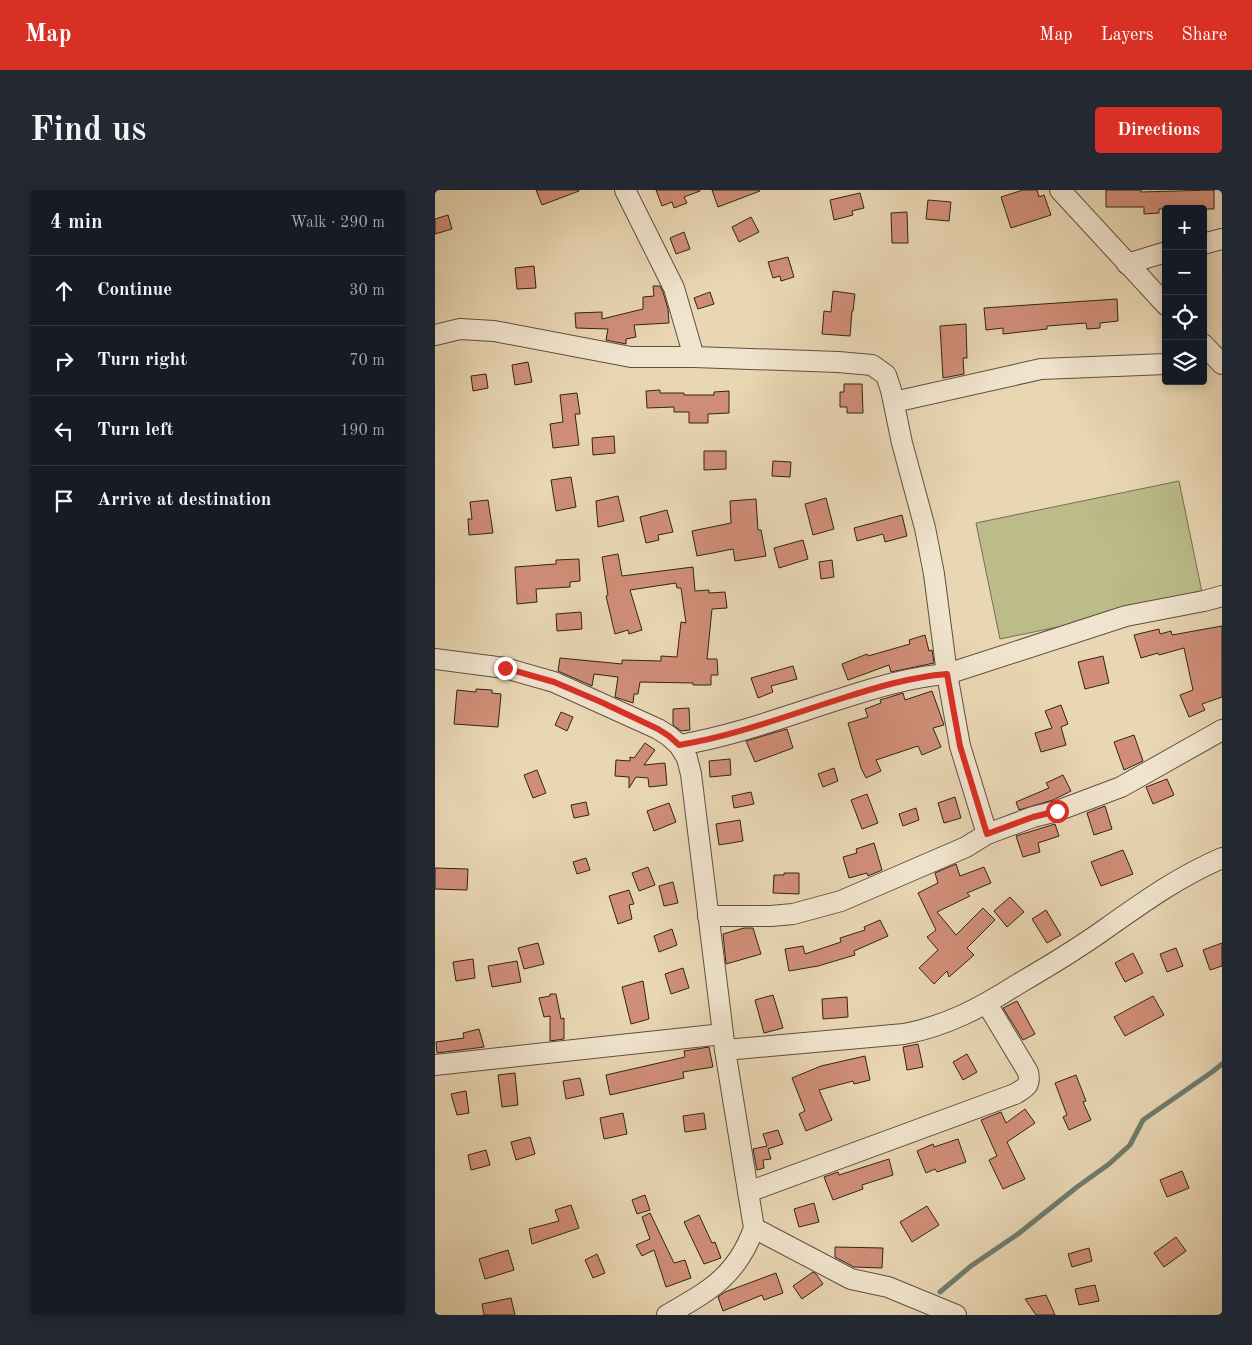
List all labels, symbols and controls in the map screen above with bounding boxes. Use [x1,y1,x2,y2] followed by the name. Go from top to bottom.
[25,23,72,47] text: Map
[1039,26,1073,44] text: Map
[1101,26,1153,44] text: Layers
[1181,26,1227,44] text: Share
[1095,107,1222,153] button: Directions
[30,113,146,148] text: Find us
[1162,205,1207,385] map controls
[1162,205,1207,250] button: +
[50,212,103,233] text: 4 min
[290,215,385,231] text: Walk · 290 m
[1162,250,1207,295] button: −
[50,277,78,305] icon: ahead
[97,281,172,300] text: Continue
[349,283,385,299] text: 30 m
[1162,295,1207,340] button: locate
[1162,340,1207,385] button: layers
[50,347,78,375] icon: right
[97,351,187,370] text: Turn right
[349,353,385,369] text: 70 m
[50,417,78,445] icon: left
[97,421,174,440] text: Turn left
[340,423,385,439] text: 190 m
[50,487,78,515] icon: arrive
[97,491,271,510] text: Arrive at destination
[494,657,517,680] route end
[1046,800,1069,823] route start

